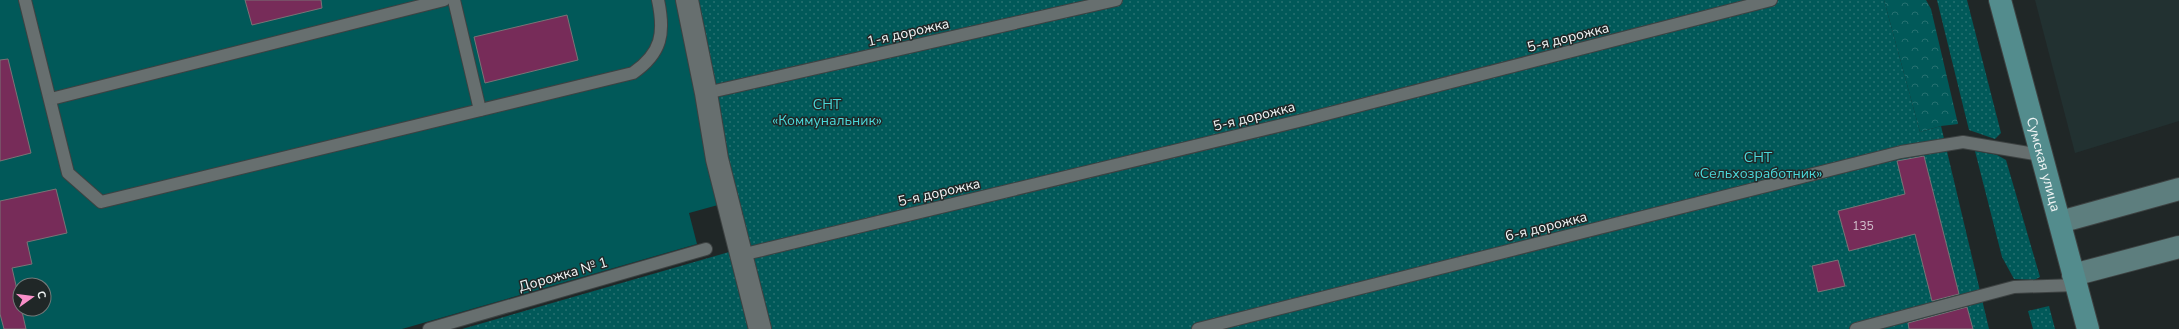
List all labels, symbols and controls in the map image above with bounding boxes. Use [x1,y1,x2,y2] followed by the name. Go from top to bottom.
[865,14,951,51] street label: 1-я дорожка
[1525,18,1611,57] street label: 5-я дорожка
[772,95,882,130] park label: СНТ «Коммунальник»
[1211,97,1297,136] street label: 5-я дорожка
[2022,115,2065,214] street label: Сумская улица
[1694,148,1822,183] park label: СНТ «Сельхозработник»
[896,174,982,211] street label: 5-я дорожка
[1503,207,1589,246] street label: 6-я дорожка
[1852,218,1874,234] house number: 135
[516,253,610,296] street label: Дорожка № 1
[12,277,52,317] north arrow
[33,289,50,301] text: С

